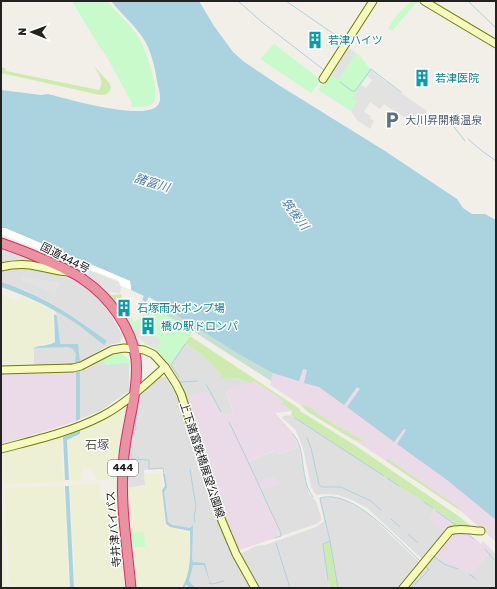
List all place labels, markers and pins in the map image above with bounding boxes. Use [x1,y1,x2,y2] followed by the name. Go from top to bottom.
[305,30,325,50] building icon: 若津ハイツ
[328,34,383,47] place label: 若津ハイツ
[412,68,432,88] building icon: 若津医院
[435,72,479,85] place label: 若津医院
[382,110,402,130] parking icon: 大川昇開橋温泉
[405,114,483,127] place label: 大川昇開橋温泉
[114,298,134,318] building icon: 石塚雨水ポンプ場
[137,302,225,315] place label: 石塚雨水ポンプ場
[138,316,158,336] building icon: 橋の駅ドロンパ
[161,320,238,333] place label: 橋の駅ドロンパ

